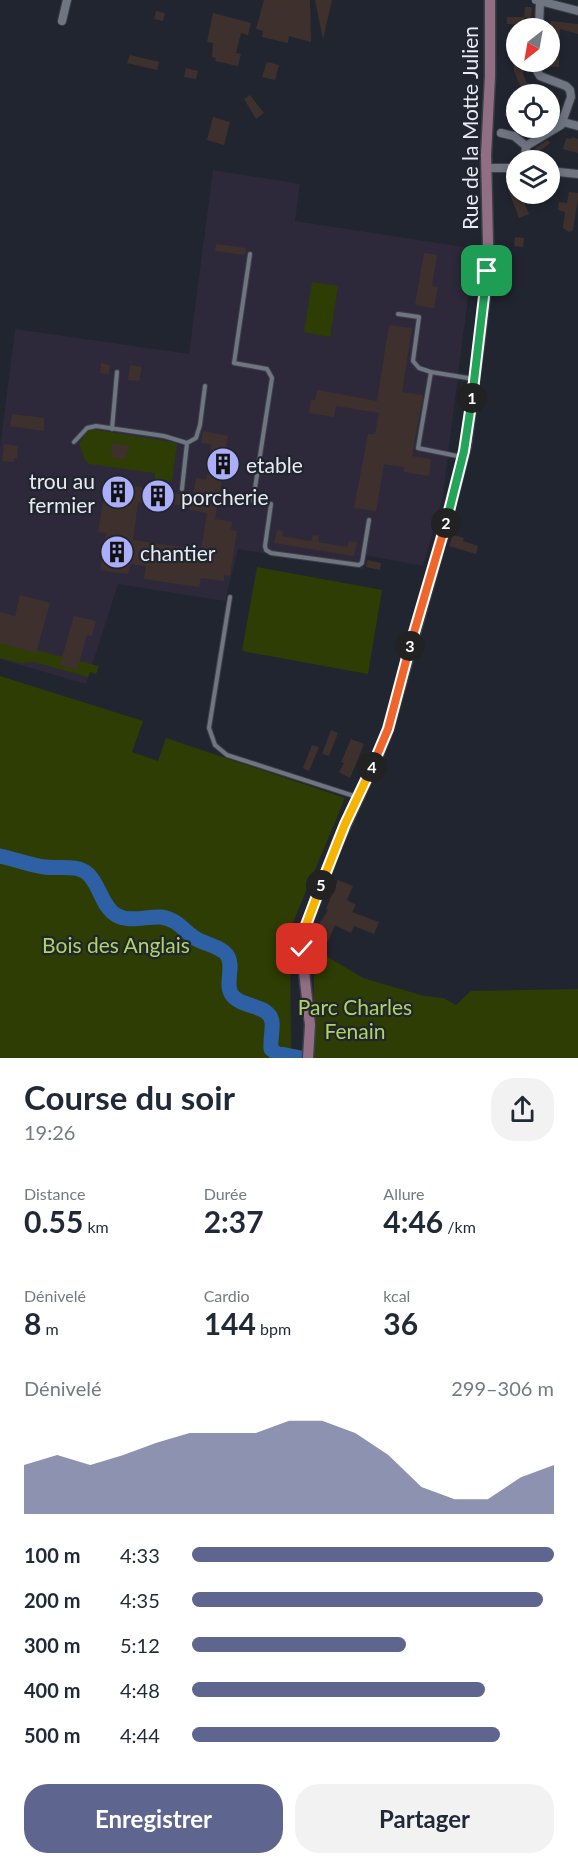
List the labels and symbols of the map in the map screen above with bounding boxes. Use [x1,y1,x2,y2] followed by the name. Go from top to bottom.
[506,18,560,72] north arrow
[457,26,482,230] street label: Rue de la Motte Julien
[461,245,512,296] pin
[457,383,487,413] pin: 1
[205,446,241,482] building icon: etable
[246,452,303,477] place label: etable
[28,468,95,517] place label: trou au fermier
[100,474,136,510] building icon: trou au fermier
[140,478,176,514] building icon: porcherie
[181,484,269,509] place label: porcherie
[431,508,461,538] pin: 2
[99,534,135,570] building icon: chantier
[140,540,216,565] place label: chantier
[395,631,425,661] pin: 3
[357,752,387,782] pin: 4
[306,870,336,900] pin: 5
[276,923,327,974] pin
[42,932,190,957] park label: Bois des Anglais
[298,994,412,1043] park label: Parc Charles Fenain

